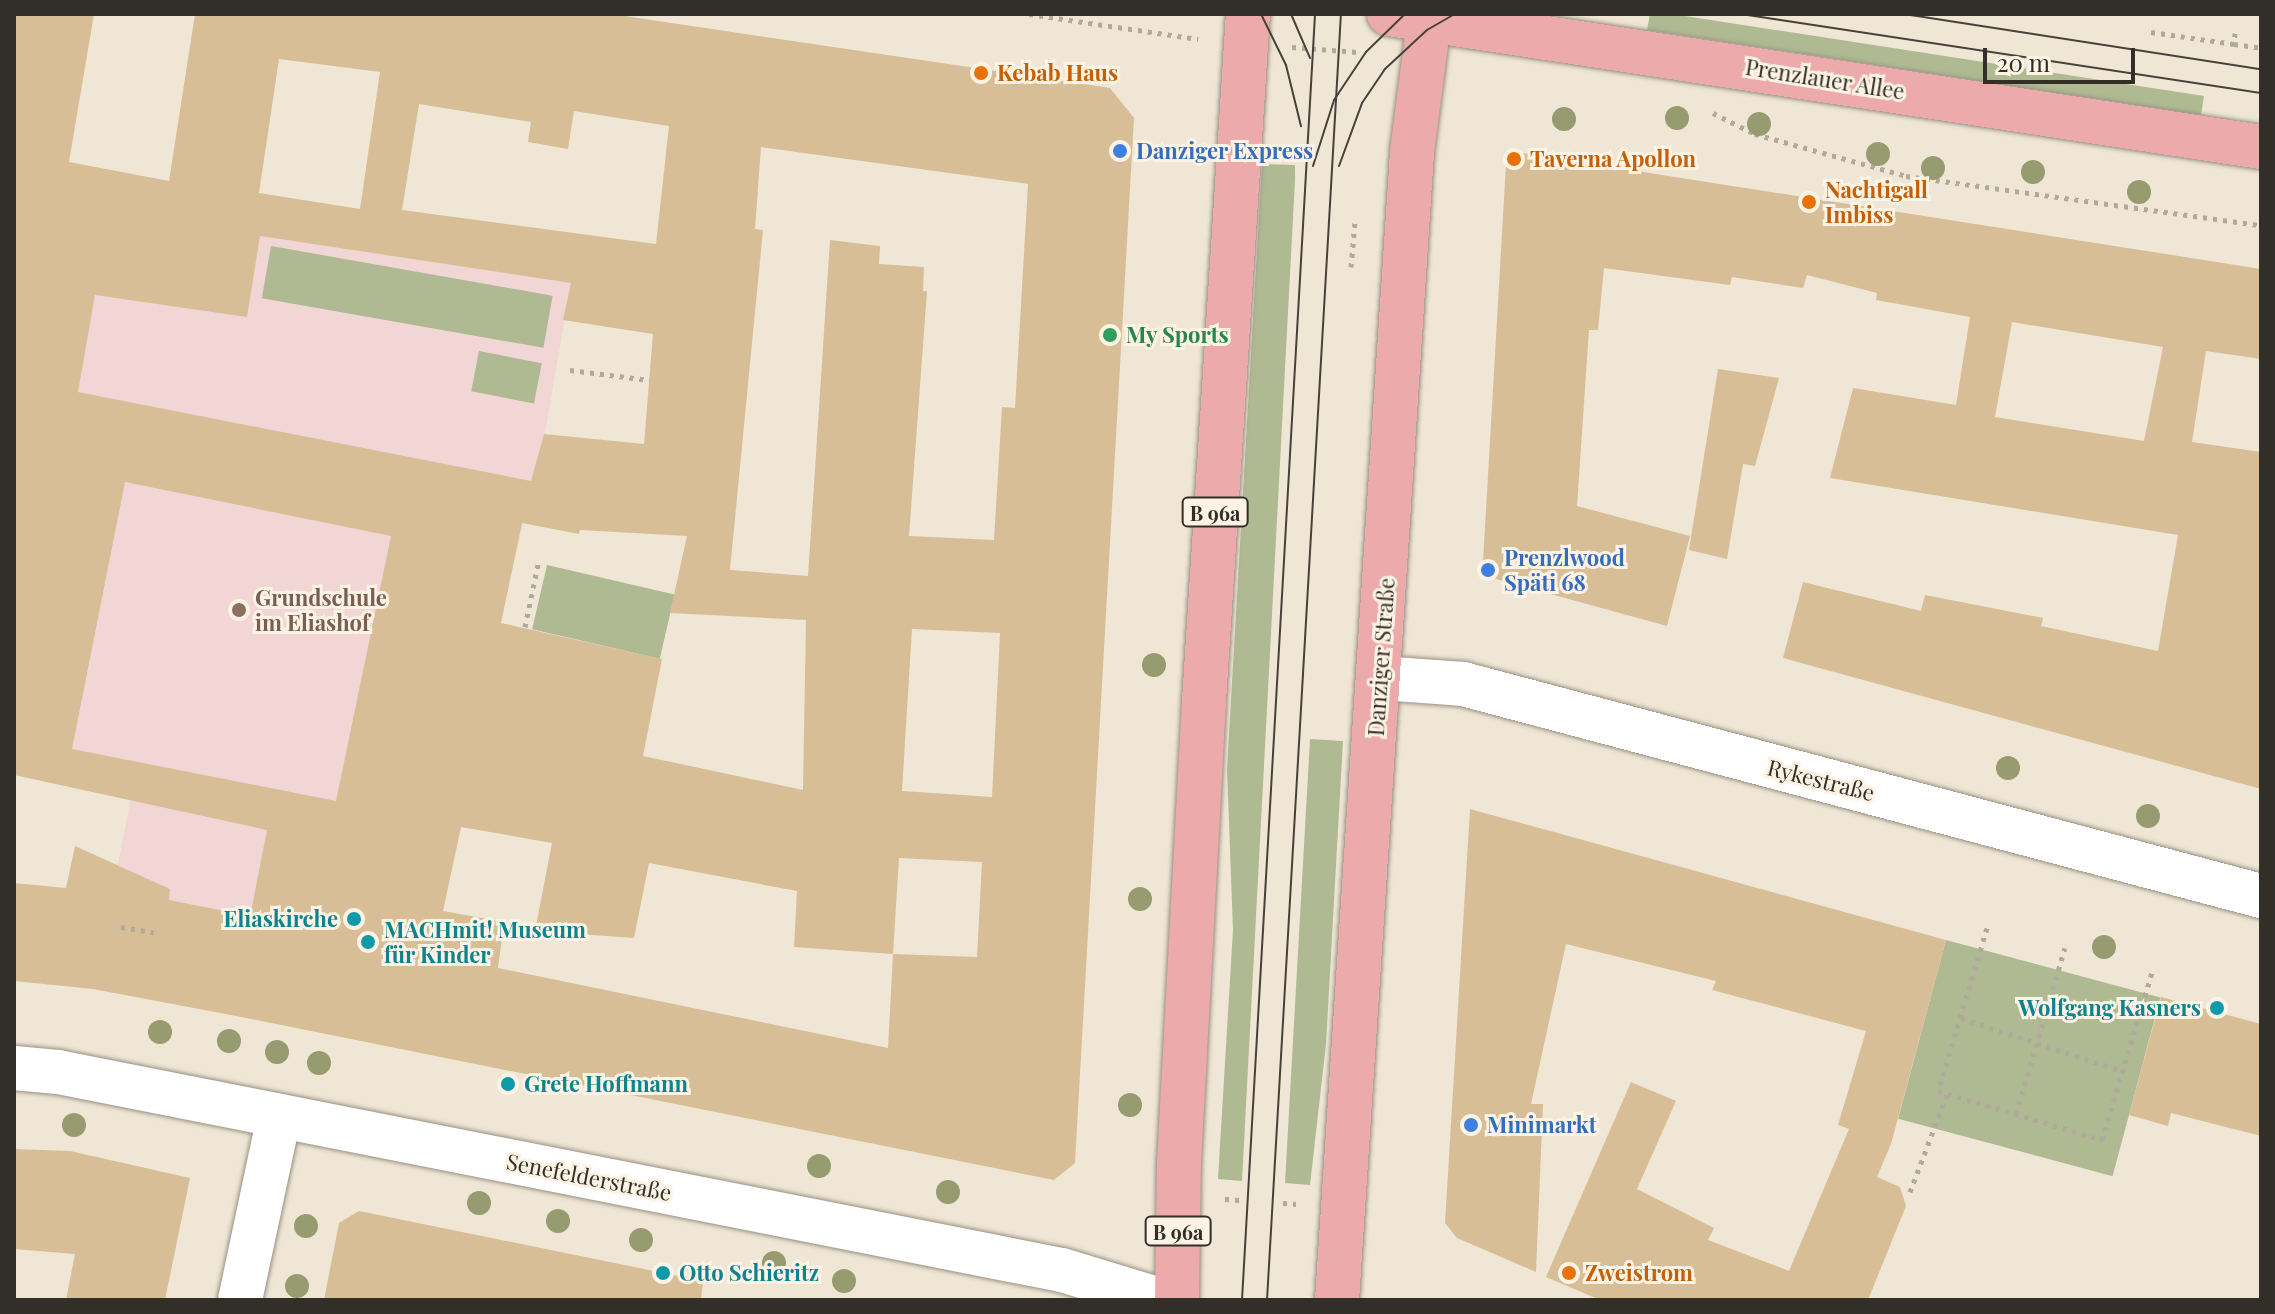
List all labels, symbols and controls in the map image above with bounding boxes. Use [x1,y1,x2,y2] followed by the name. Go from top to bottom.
[1987,32,2139,82] scale bar
[1997,46,2050,78] text: 20 m
[1743,53,1907,105] street label: Prenzlauer Allee
[997,60,1118,86] place label: Kebab Haus
[972,64,990,82] marker: Kebab Haus
[1136,138,1314,164] place label: Danziger Express
[1111,142,1129,160] marker: Danziger Express
[1530,146,1697,172] place label: Taverna Apollon
[1505,150,1523,168] marker: Taverna Apollon
[1825,176,1928,228] place label: Nachtigall Imbiss
[1800,193,1818,211] marker: Nachtigall Imbiss
[1126,322,1229,348] place label: My Sports
[1101,326,1119,344] marker: My Sports
[1181,496,1249,528] road number: B 96a
[1504,544,1625,596] place label: Prenzlwood Späti 68
[1479,561,1497,579] marker: Prenzlwood Späti 68
[1362,577,1400,737] street label: Danziger Straße
[255,584,387,636] place label: Grundschule im Eliashof
[230,601,248,619] marker: Grundschule im Eliashof
[1765,754,1877,806] street label: Rykestraße
[224,906,338,932] place label: Eliaskirche
[345,910,363,928] marker: Eliaskirche
[384,916,586,968] place label: MACHmit! Museum für Kinder
[359,933,377,951] marker: MACHmit! Museum für Kinder
[2018,995,2201,1021] place label: Wolfgang Kasners
[2208,999,2226,1017] marker: Wolfgang Kasners
[524,1071,688,1097] place label: Grete Hoffmann
[499,1075,517,1093] marker: Grete Hoffmann
[1487,1112,1596,1138] place label: Minimarkt
[1462,1116,1480,1134] marker: Minimarkt
[504,1148,674,1206] street label: Senefelderstraße
[1144,1215,1212,1247] road number: B 96a
[679,1260,819,1286] place label: Otto Schieritz
[1585,1260,1693,1286] place label: Zweistrom
[654,1264,672,1282] marker: Otto Schieritz
[1560,1264,1578,1282] marker: Zweistrom

